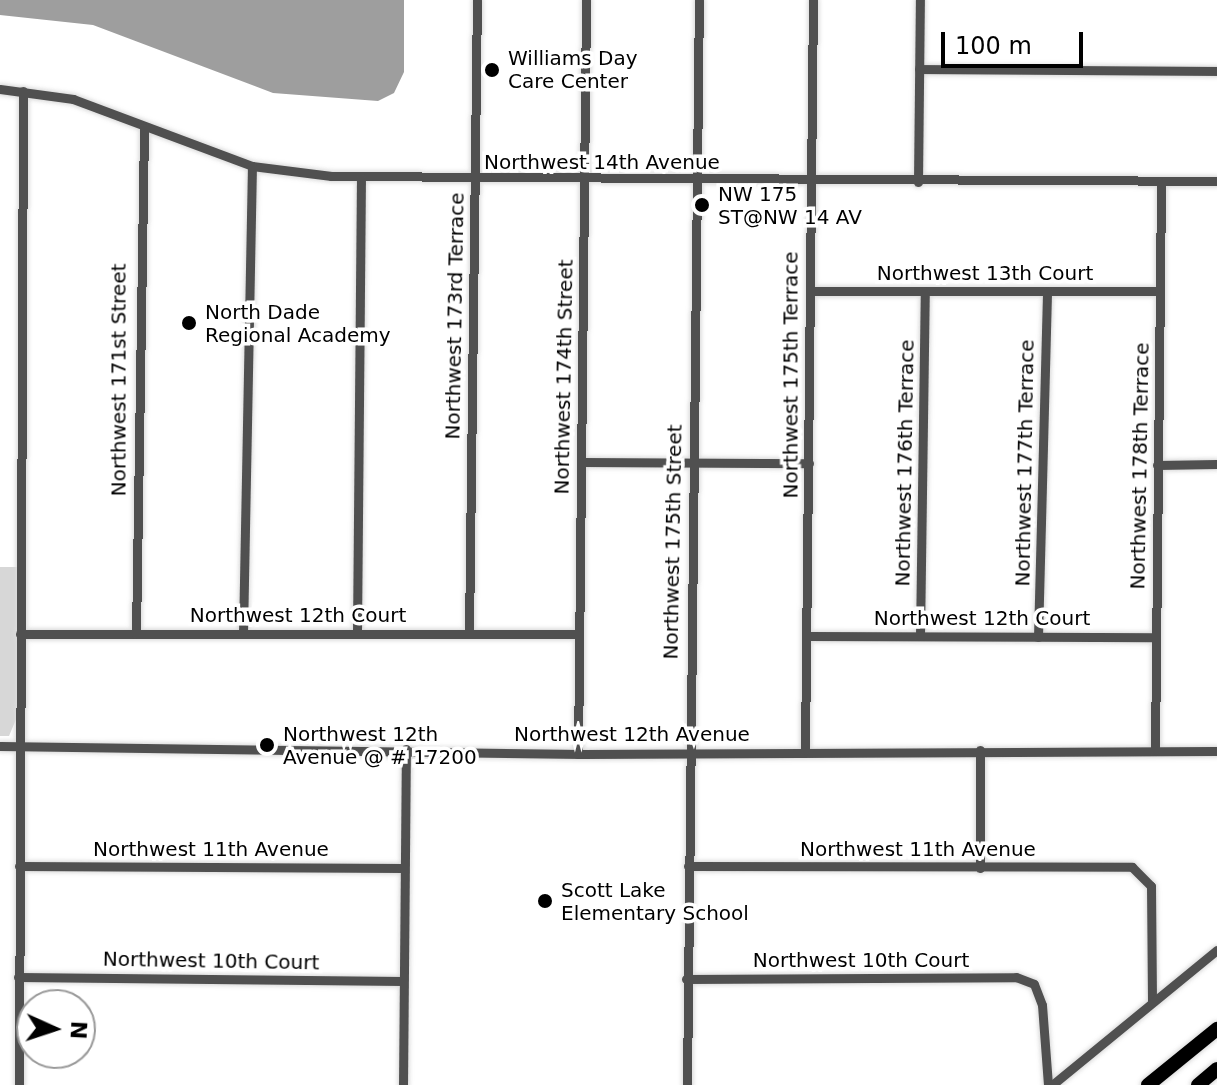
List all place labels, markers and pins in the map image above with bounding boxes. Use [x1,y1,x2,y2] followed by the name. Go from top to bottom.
[508,46,638,93] place label: Williams Day Care Center
[483,61,501,79] marker: Williams Day Care Center
[718,182,862,229] place label: NW 175 ST@NW 14 AV
[693,196,711,214] marker: NW 175 ST@NW 14 AV
[205,300,391,347] place label: North Dade Regional Academy
[180,314,198,332] marker: North Dade Regional Academy
[283,722,477,769] place label: Northwest 12th Avenue @ # 17200
[258,736,276,754] marker: Northwest 12th Avenue @ # 17200
[561,878,749,925] place label: Scott Lake Elementary School
[536,892,554,910] marker: Scott Lake Elementary School

